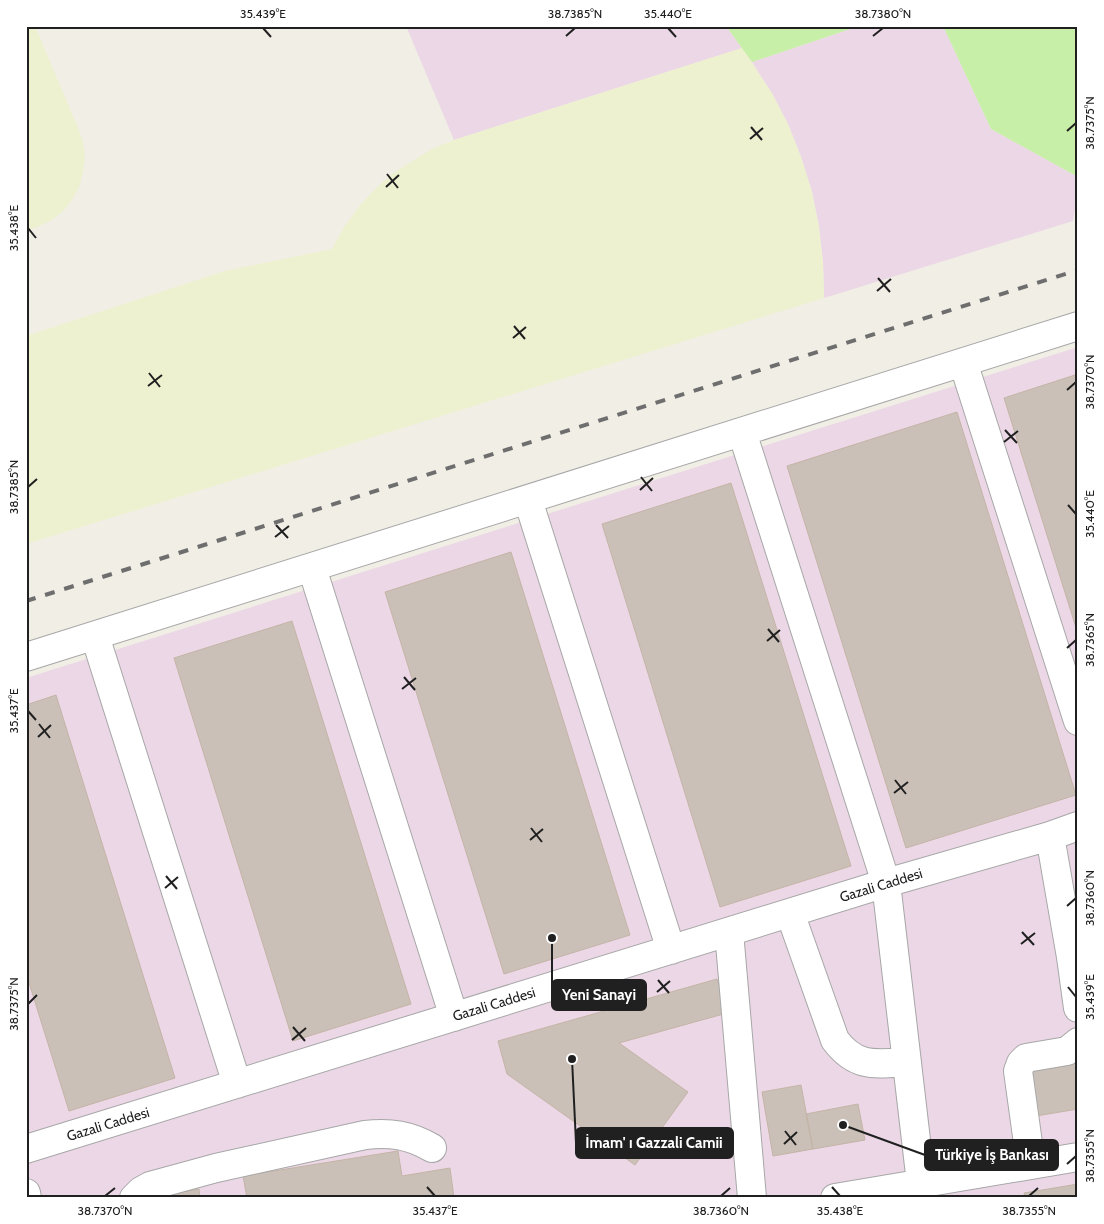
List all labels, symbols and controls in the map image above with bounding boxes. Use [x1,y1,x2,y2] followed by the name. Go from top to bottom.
[240,6,286,21] text: 35.439°E
[548,6,602,21] text: 38.7385°N
[644,6,692,21] text: 35.440°E
[855,6,911,21] text: 38.7380°N
[1082,96,1097,150] text: 38.7375°N
[6,204,21,251] text: 35.438°E
[1082,354,1097,410] text: 38.7370°N
[6,460,21,514] text: 38.7385°N
[1082,490,1097,538] text: 35.440°E
[1082,613,1097,667] text: 38.7365°N
[6,688,21,734] text: 35.437°E
[837,864,925,906] street label: Gazali Caddesi
[1082,870,1097,926] text: 38.7360°N
[1082,974,1097,1020] text: 35.439°E
[6,977,21,1031] text: 38.7375°N
[552,980,646,1010] callout: Yeni Sanayi
[450,983,538,1025] street label: Gazali Caddesi
[561,986,636,1004] text: Yeni Sanayi
[64,1103,152,1145] street label: Gazali Caddesi
[576,1128,733,1158] callout: İmam' ı Gazzali Camii
[1082,1129,1097,1183] text: 38.7355°N
[585,1134,723,1152] text: İmam' ı Gazzali Camii
[925,1140,1058,1170] callout: Türkiye İş Bankası
[935,1146,1049,1164] text: Türkiye İş Bankası
[77,1203,133,1218] text: 38.7370°N
[412,1203,458,1218] text: 35.437°E
[693,1203,749,1218] text: 38.7360°N
[817,1203,864,1218] text: 35.438°E
[1002,1203,1056,1218] text: 38.7355°N

